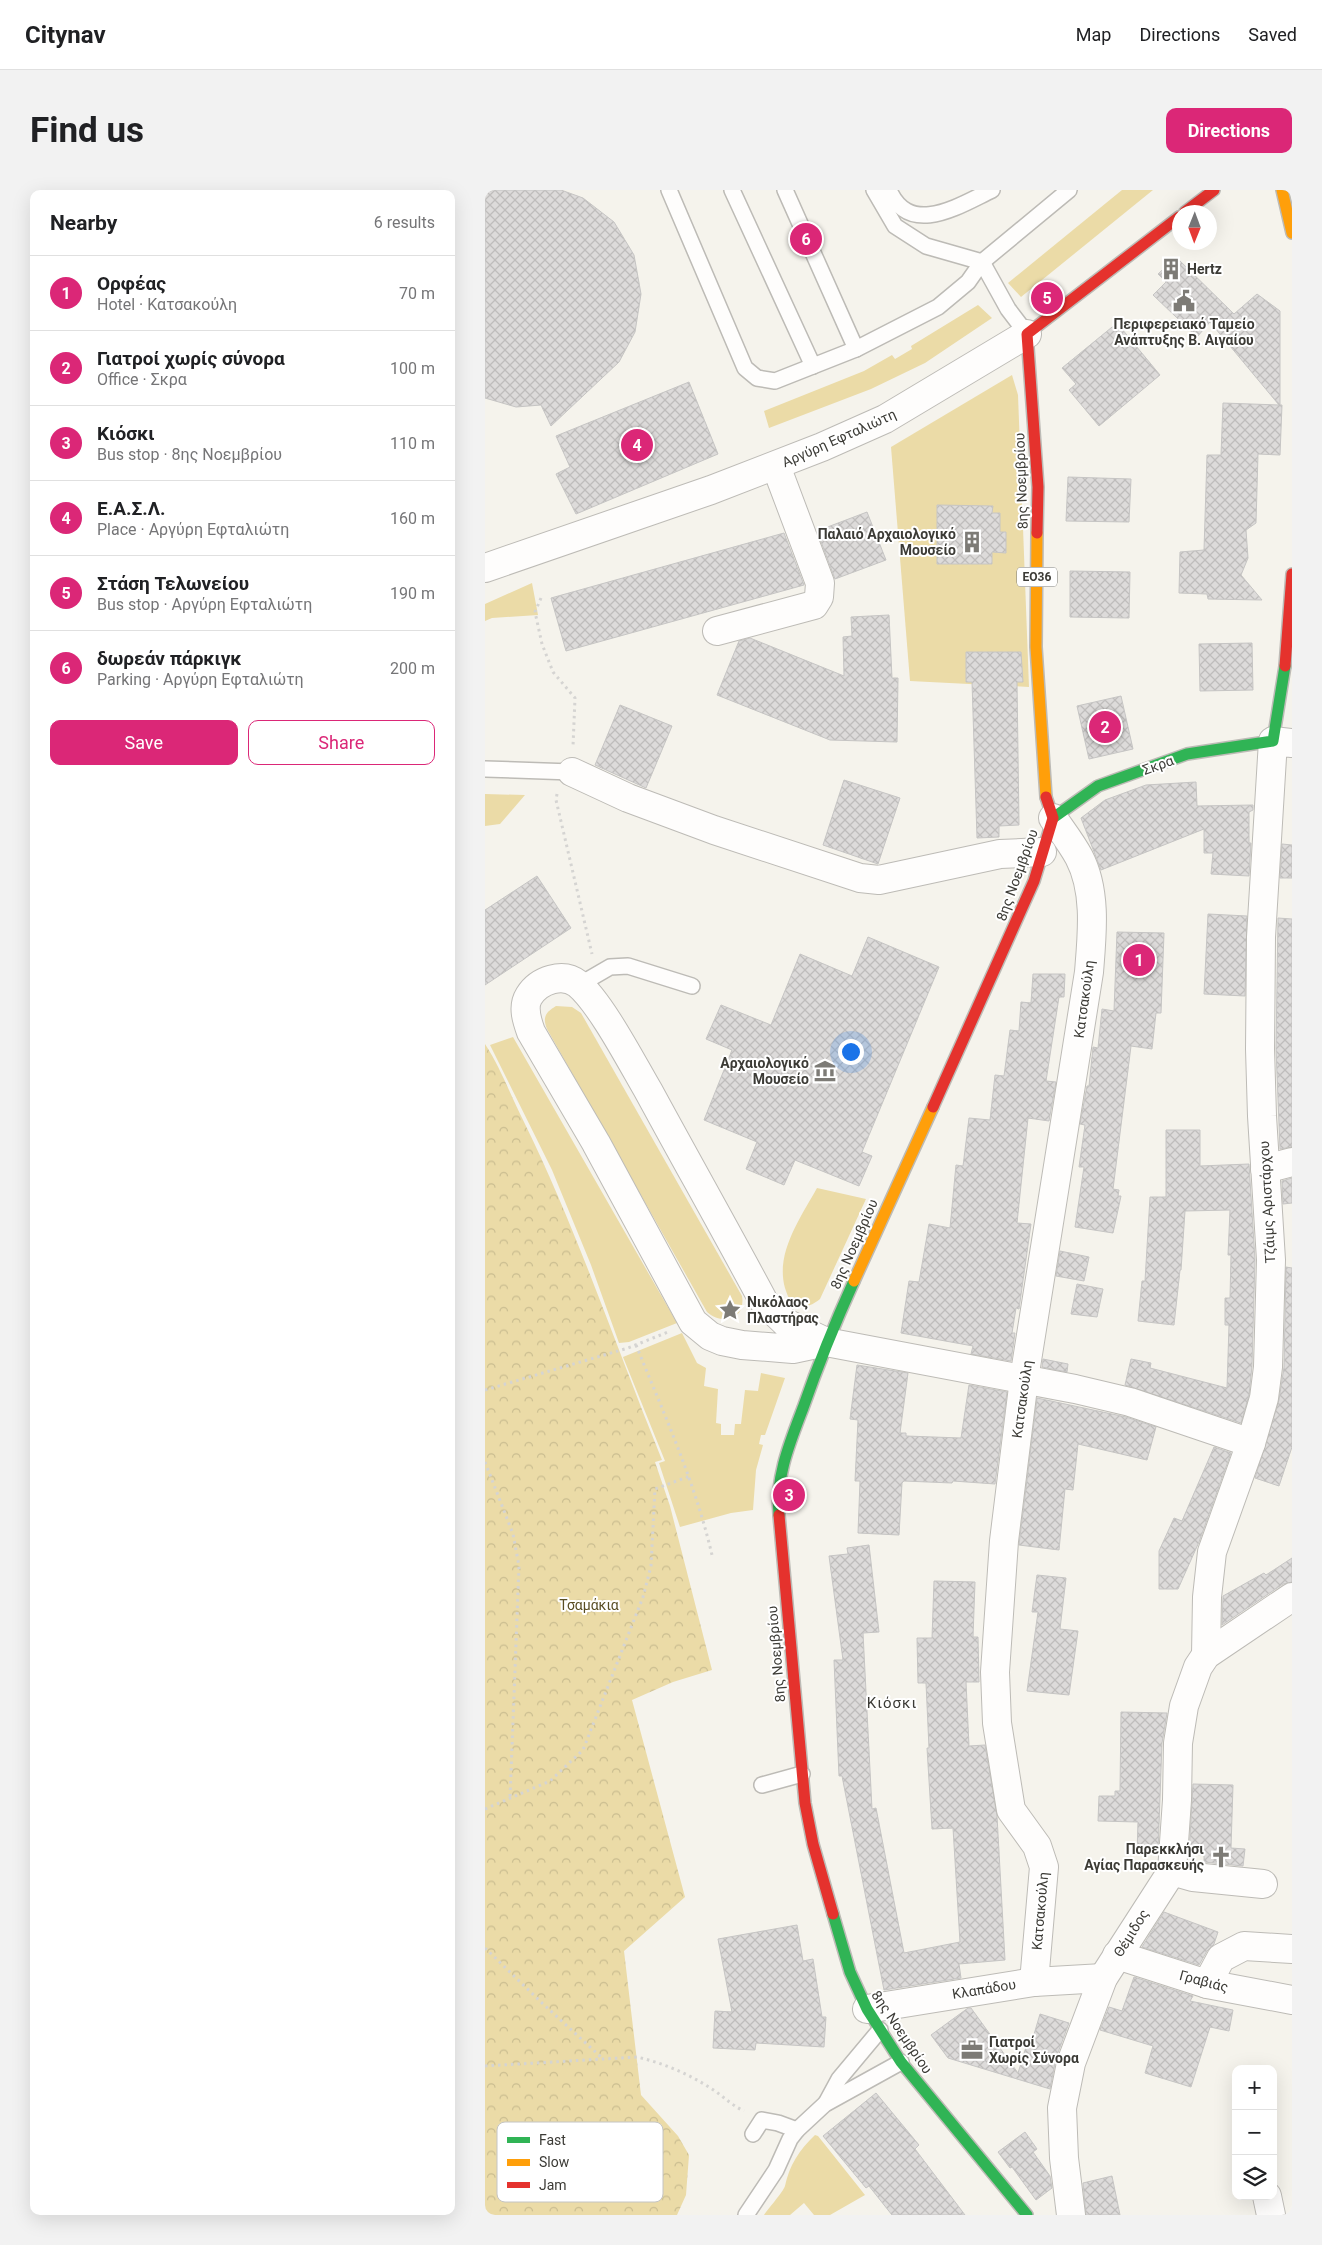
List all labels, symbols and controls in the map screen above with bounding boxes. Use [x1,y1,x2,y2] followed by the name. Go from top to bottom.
[25,21,106,49] text: Citynav
[1076,24,1111,45] text: Map
[1139,24,1220,45] text: Directions
[1248,24,1297,45] text: Saved
[1166,108,1292,153] button: Directions
[30,110,144,151] text: Find us
[1172,205,1217,250] north arrow
[50,211,117,235] text: Nearby
[374,213,435,232] text: 6 results
[790,220,822,258] pin: 6
[1158,256,1184,282] building icon: Hertz
[1187,261,1222,277] place label: Hertz
[97,272,166,295] text: Ορφέας
[1031,279,1063,317] pin: 5
[61,284,71,303] text: 1
[399,284,435,303] text: 70 m
[1171,288,1197,314] public building icon: Περιφερειακό Ταμείο Ανάπτυξης Β. Αιγαίου
[97,295,237,314] text: Hotel · Κατσακούλη
[1113,316,1255,348] place label: Περιφερειακό Ταμείο Ανάπτυξης Β. Αιγαίου
[97,347,285,370] text: Γιατροί χωρίς σύνορα
[61,359,71,378] text: 2
[390,359,435,378] text: 100 m
[97,370,187,389] text: Office · Σκρα
[780,406,899,471] street label: Αργύρη Εφταλιώτη
[97,422,155,445] text: Κιόσκι
[621,426,653,464] pin: 4
[1011,432,1031,530] street label: 8ης Νοεμβρίου
[61,434,71,453] text: 3
[390,434,435,453] text: 110 m
[97,445,282,464] text: Bus stop · 8ης Νοεμβρίου
[97,497,166,520] text: Ε.Α.Σ.Λ.
[61,509,71,528] text: 4
[390,509,435,528] text: 160 m
[97,520,289,539] text: Place · Αργύρη Εφταλιώτη
[818,526,956,558] place label: Παλαιό Αρχαιολογικό Μουσείο
[959,529,985,555] building icon: Παλαιό Αρχαιολογικό Μουσείο
[1017,568,1057,587] road number: ΕΟ36
[97,572,249,595] text: Στάση Τελωνείου
[61,584,71,603] text: 5
[390,584,435,603] text: 190 m
[97,595,312,614] text: Bus stop · Αργύρη Εφταλιώτη
[97,647,242,670] text: δωρεάν πάρκιγκ
[61,659,71,678] text: 6
[390,659,435,678] text: 200 m
[97,670,304,689] text: Parking · Αργύρη Εφταλιώτη
[1089,708,1121,746] pin: 2
[50,720,238,765] button: Save
[248,720,435,765] button: Share
[1140,752,1176,778] street label: Σκρα
[993,827,1041,923] street label: 8ης Νοεμβρίου
[1123,941,1155,979] pin: 1
[1071,959,1097,1039] street label: Κατσακούλη
[838,1039,864,1065] your location
[720,1055,809,1087] place label: Αρχαιολογικό Μουσείο
[812,1058,838,1084] museum icon: Αρχαιολογικό Μουσείο
[1256,1140,1278,1264] street label: Τζάιμς Αριστάρχου
[827,1197,881,1291] street label: 8ης Νοεμβρίου
[747,1294,819,1326] place label: Νικόλαος Πλαστήρας
[717,1297,743,1323] place icon: Νικόλαος Πλαστήρας
[1009,1359,1035,1439] street label: Κατσακούλη
[773,1476,805,1514] pin: 3
[559,1597,619,1613] park label: Τσαμάκια
[764,1605,788,1703] street label: 8ης Νοεμβρίου
[867,1694,917,1712] district label: Κιόσκι
[1084,1841,1204,1873] place label: Παρεκκλήσι Αγίας Παρασκευής
[1208,1844,1234,1870] church icon: Παρεκκλήσι Αγίας Παρασκευής
[1029,1871,1051,1951] street label: Κατσακούλη
[1110,1906,1152,1960] street label: Θέμιδος
[1178,1967,1230,1995] street label: Γραβιάς
[951,1976,1017,2002] street label: Κλαπάδου
[868,1987,936,2077] street label: 8ης Νοεμβρίου
[989,2034,1079,2066] place label: Γιατροί Χωρίς Σύνορα
[959,2037,985,2063] office icon: Γιατροί Χωρίς Σύνορα
[1232,2065,1277,2200] map controls
[1232,2065,1277,2110] button: +
[1232,2110,1277,2155] button: −
[497,2122,663,2202] legend
[539,2132,566,2148] text: Fast
[539,2154,570,2170] text: Slow
[1232,2155,1277,2200] button: layers
[539,2177,567,2193] text: Jam

